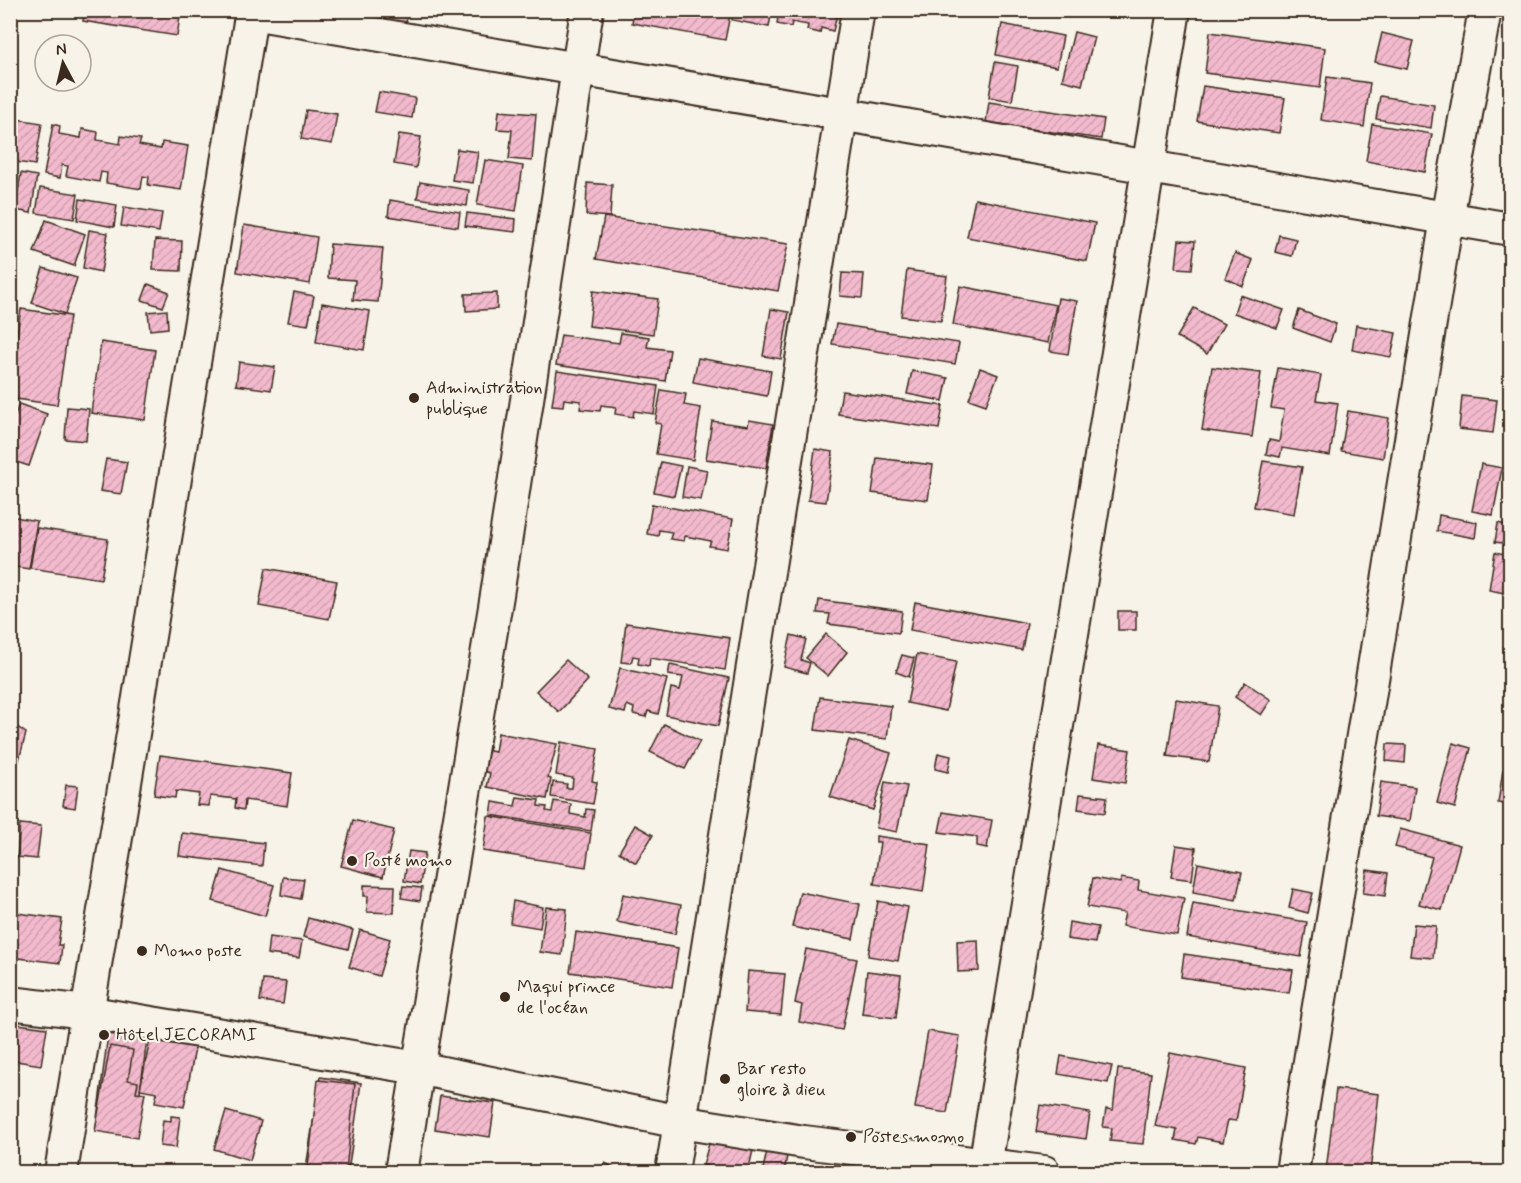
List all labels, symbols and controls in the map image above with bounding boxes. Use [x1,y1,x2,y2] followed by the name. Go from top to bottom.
[33,33,93,93] north arrow
[55,39,68,61] text: N
[426,376,543,421] place label: Administration publique
[407,391,421,405] marker: Administration publique
[364,849,452,873] place label: Posté momo
[345,854,359,868] marker: Posté momo
[154,939,242,963] place label: Momo poste
[135,944,149,958] marker: Momo poste
[517,975,615,1020] place label: Maqui prince de l'océan
[498,990,512,1004] marker: Maqui prince de l'océan
[116,1023,257,1047] place label: Hôtel JECORAMI
[97,1028,111,1042] marker: Hôtel JECORAMI
[737,1057,826,1102] place label: Bar resto gloire à dieu
[718,1072,732,1086] marker: Bar resto gloire à dieu
[863,1125,964,1149] place label: Postes momo
[844,1130,858,1144] marker: Postes momo

